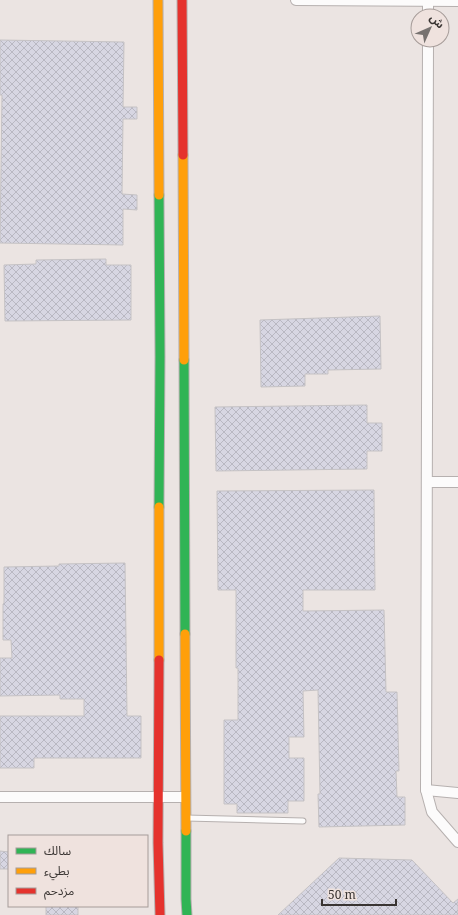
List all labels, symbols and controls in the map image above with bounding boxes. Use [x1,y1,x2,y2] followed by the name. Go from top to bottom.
[410,8,450,48] north arrow
[427,10,448,31] text: ش
[8,835,148,907] legend
[44,842,71,859] text: سالك
[44,862,70,881] text: بطيء
[322,881,396,907] scale bar
[44,882,74,900] text: مزدحم
[328,886,356,903] text: 50 m

